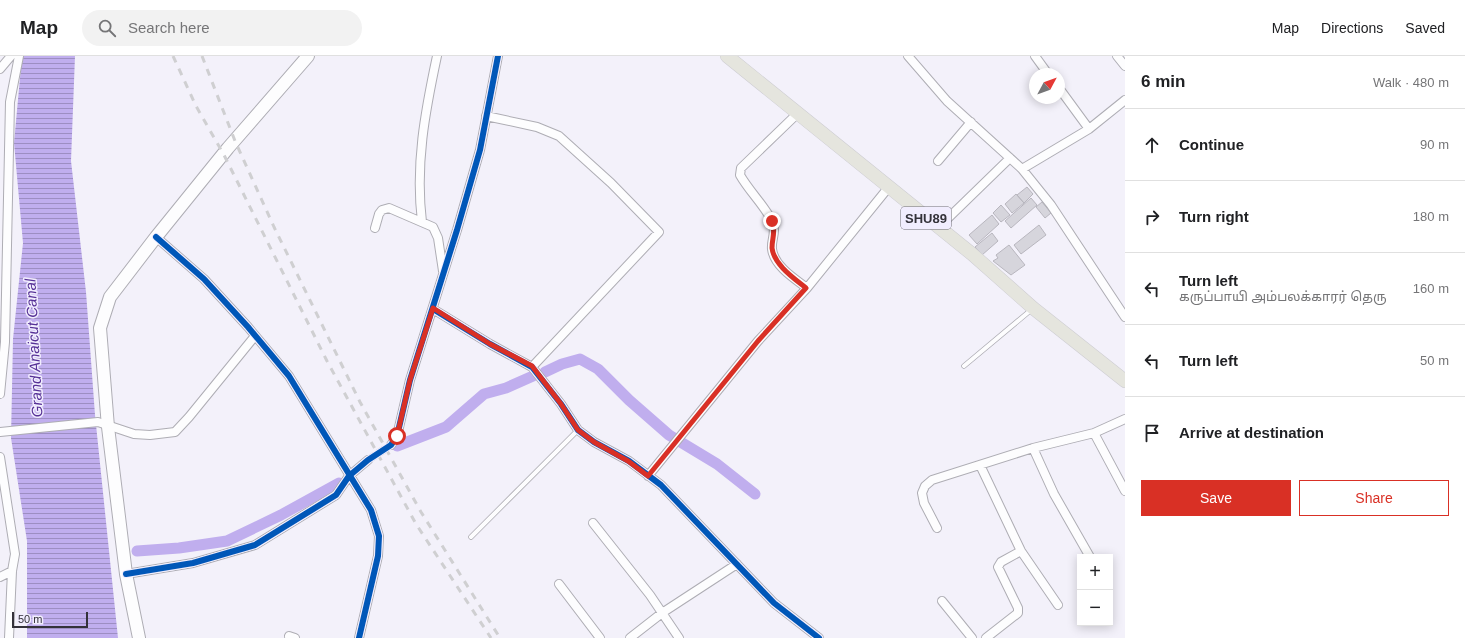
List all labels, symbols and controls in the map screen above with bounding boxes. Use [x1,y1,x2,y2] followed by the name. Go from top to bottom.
[82,10,362,46] search box
[20,17,58,38] text: Map
[96,17,118,39] icon: search
[128,19,210,36] text: Search here
[1272,20,1299,36] text: Map
[1321,20,1383,36] text: Directions
[1405,20,1445,36] text: Saved
[1029,68,1065,104] north arrow
[1141,72,1185,91] text: 6 min
[1373,75,1449,90] text: Walk · 480 m
[1141,134,1163,156] icon: ahead
[1179,136,1244,153] text: Continue
[1420,137,1449,152] text: 90 m
[1141,206,1163,228] icon: right
[901,207,951,229] road number: SHU89
[1179,208,1249,225] text: Turn right
[1413,209,1449,224] text: 180 m
[763,212,781,230] route end
[1179,272,1238,289] text: Turn left
[21,278,46,418] water label: Grand Anaicut Canal
[1141,278,1163,300] icon: left
[1413,281,1449,296] text: 160 m
[1179,289,1387,304] text: கருப்பாயி அம்பலக்காரர் தெரு
[1141,350,1163,372] icon: left
[1179,352,1238,369] text: Turn left
[1420,353,1449,368] text: 50 m
[1141,422,1163,444] icon: arrive
[1179,424,1324,441] text: Arrive at destination
[388,427,406,445] route start
[1141,480,1291,516] button: Save
[1299,480,1449,516] button: Share
[1077,554,1113,626] map controls
[1077,554,1113,590] button: +
[1077,590,1113,626] button: −
[12,610,88,629] scale bar
[18,613,42,625] text: 50 m

